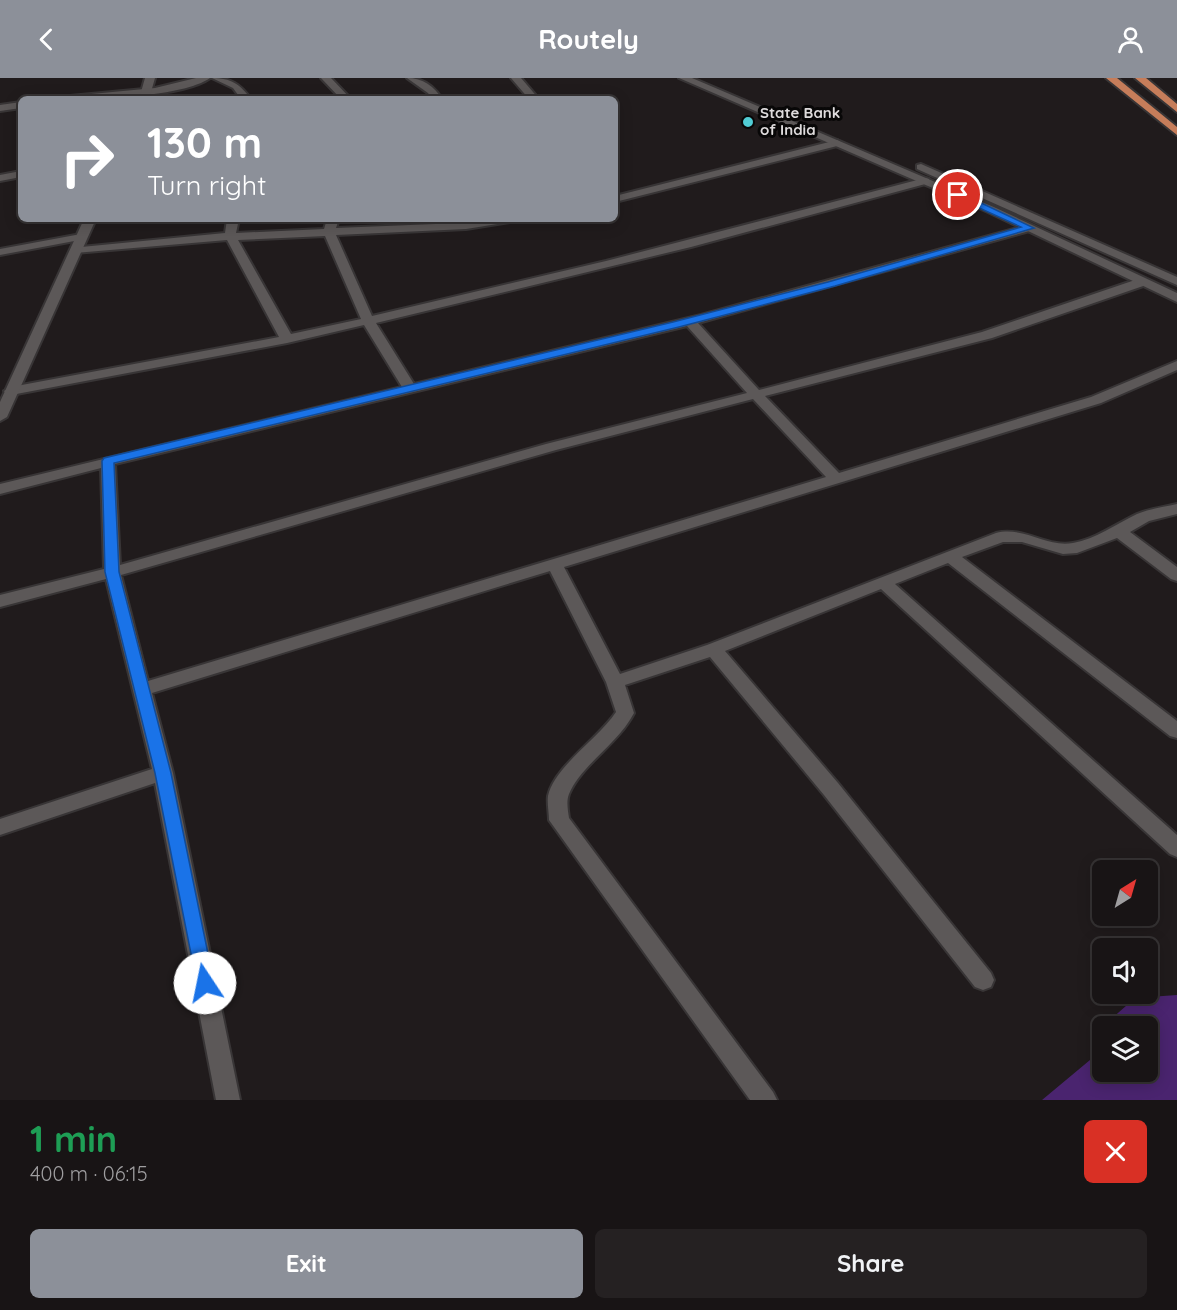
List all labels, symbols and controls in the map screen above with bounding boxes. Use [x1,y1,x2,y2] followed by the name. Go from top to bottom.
[538,22,639,56] text: Routely
[30,23,63,56] icon: back
[1114,23,1147,56] icon: person
[760,103,840,139] place label: State Bank of India
[741,115,755,129] marker: State Bank of India
[147,116,262,169] text: 130 m
[48,120,126,198] icon: right
[147,168,266,202] text: Turn right
[932,169,983,220] pin
[941,178,974,211] icon: arrive
[1092,860,1158,926] north arrow
[1092,860,1158,1082] map controls
[1092,938,1158,1004] button: sound
[173,951,237,1015] position arrow
[1092,1016,1158,1082] button: layers
[30,1116,117,1161] text: 1 min
[1084,1120,1147,1183] button: close
[30,1161,148,1186] text: 400 m · 06:15
[30,1229,583,1298] button: Exit
[595,1229,1147,1298] button: Share

